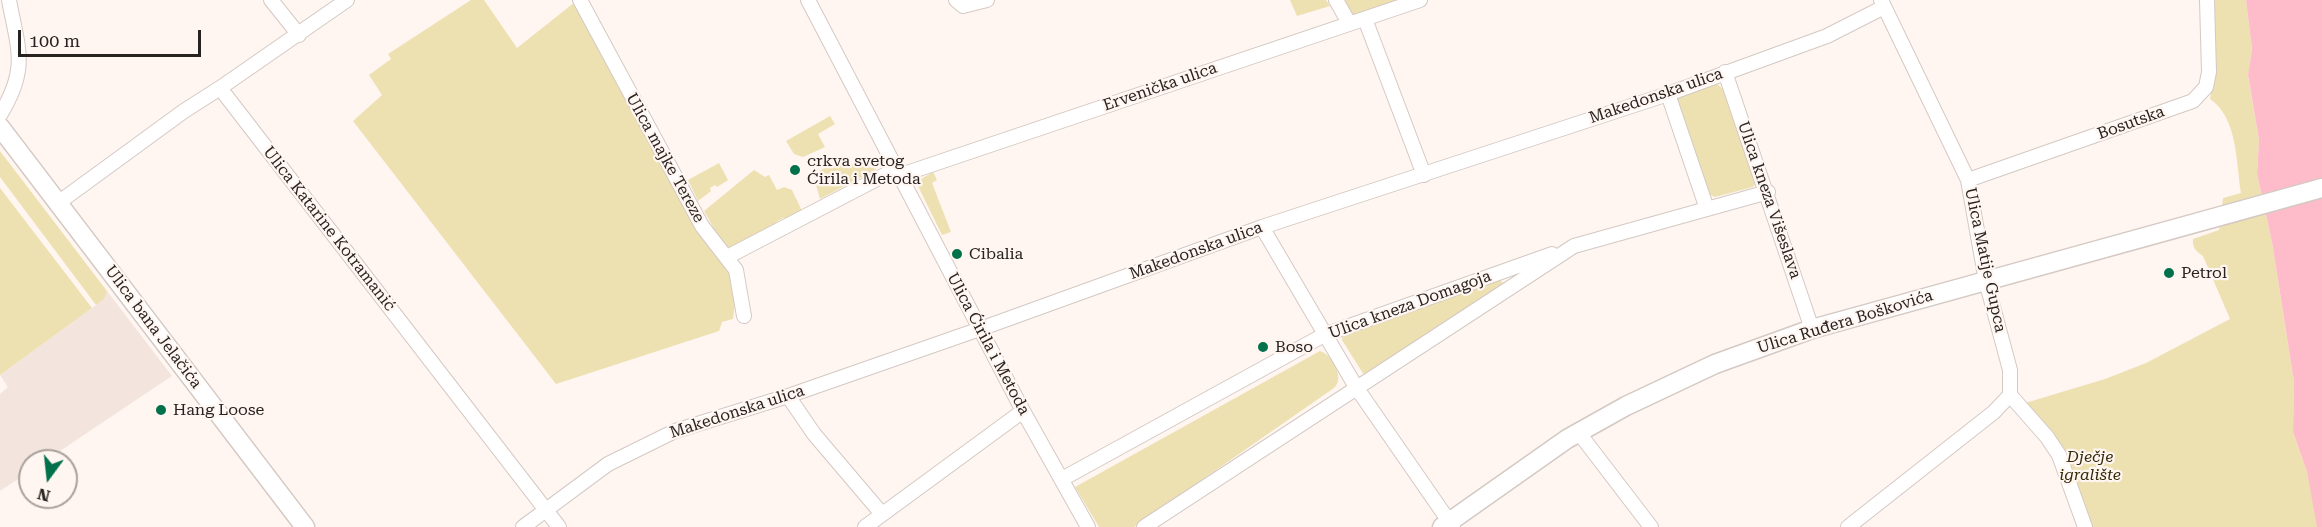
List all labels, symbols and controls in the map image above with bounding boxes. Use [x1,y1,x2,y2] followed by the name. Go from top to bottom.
[21,18,204,56] scale bar
[29,30,80,51] text: 100 m
[1101,59,1219,115] street label: Ervenička ulica
[1587,64,1725,128] street label: Makedonska ulica
[621,90,709,226] street label: Ulica majke Tereze
[2095,102,2167,144] street label: Bosutska
[1733,119,1805,281] street label: Ulica kneza Višeslava
[259,143,399,315] street label: Ulica Katarine Kotramanić
[807,151,921,189] place label: crkva svetog Ćirila i Metoda
[788,163,802,177] marker: crkva svetog Ćirila i Metoda
[1960,186,2010,334] street label: Ulica Matije Gupca
[1127,218,1265,284] street label: Makedonska ulica
[969,244,1023,264] place label: Cibalia
[950,247,964,261] marker: Cibalia
[100,262,206,392] street label: Ulica bana Jelačića
[2181,263,2227,283] place label: Petrol
[2162,266,2176,280] marker: Petrol
[1326,267,1494,343] street label: Ulica kneza Domagoja
[942,270,1034,418] street label: Ulica Ćirila i Metoda
[1755,286,1935,358] street label: Ulica Ruđera Boškovića
[1275,337,1313,357] place label: Boso
[1256,340,1270,354] marker: Boso
[667,381,807,443] street label: Makedonska ulica
[173,400,264,420] place label: Hang Loose
[154,403,168,417] marker: Hang Loose
[2059,447,2121,485] park label: Dječje igralište
[18,449,78,509] north arrow
[35,484,52,506] text: N

